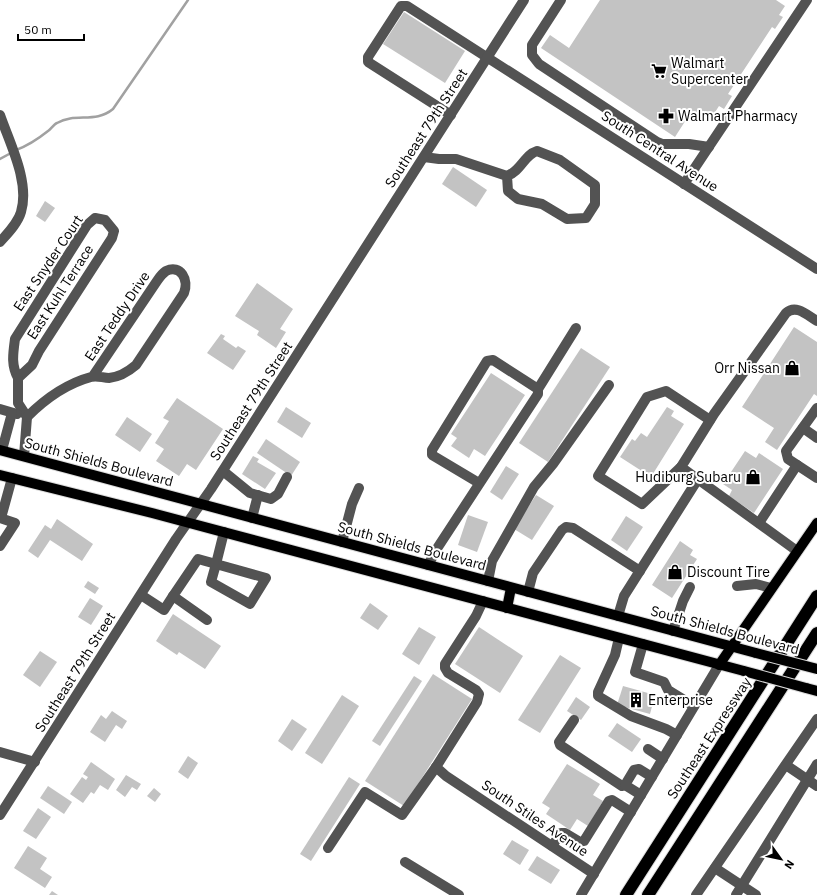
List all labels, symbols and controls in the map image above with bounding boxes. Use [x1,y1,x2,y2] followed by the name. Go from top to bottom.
[18,16,84,42] scale bar
[24,22,52,37] text: 50 m
[671,54,748,88] place label: Walmart Supercenter
[650,62,668,80] supermarket icon: Walmart Supercenter
[381,65,471,191] street label: Southeast 79th Street
[598,106,722,196] street label: South Central Avenue
[657,107,675,125] pharmacy icon: Walmart Pharmacy
[678,107,798,125] place label: Walmart Pharmacy
[9,211,87,315] street label: East Snyder Court
[23,241,98,343] street label: East Kuhl Terrace
[80,267,154,364] street label: East Teddy Drive
[206,338,296,464] street label: Southeast 79th Street
[714,359,780,377] place label: Orr Nissan
[783,359,801,377] shop icon: Orr Nissan
[23,433,175,491] street label: South Shields Boulevard
[635,468,741,486] place label: Hudiburg Subaru
[744,468,762,486] shop icon: Hudiburg Subaru
[336,517,488,575] street label: South Shields Boulevard
[666,563,684,581] shop icon: Discount Tire
[687,563,770,581] place label: Discount Tire
[649,601,801,659] street label: South Shields Boulevard
[31,609,119,735] street label: Southeast 79th Street
[663,674,755,802] street label: Southeast Expressway
[627,691,645,709] building icon: Enterprise
[648,691,713,709] place label: Enterprise
[478,776,592,861] street label: South Stiles Avenue
[761,839,801,879] north arrow
[781,857,797,872] text: N

